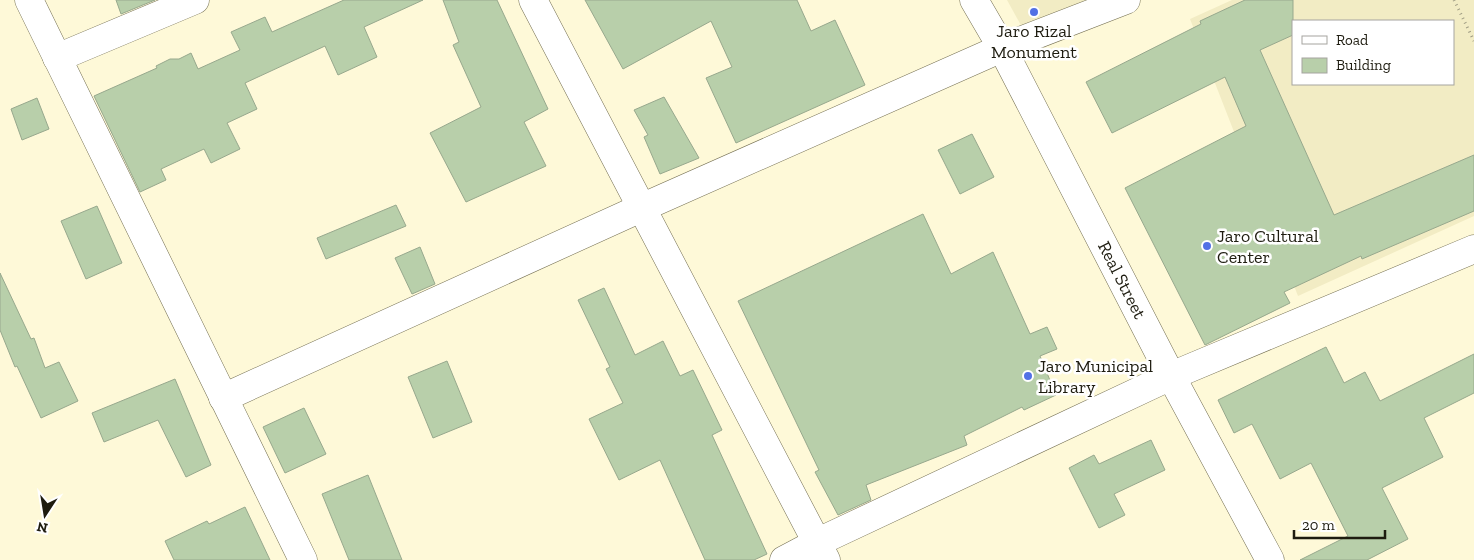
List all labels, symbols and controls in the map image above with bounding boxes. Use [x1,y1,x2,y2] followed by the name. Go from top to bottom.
[1028,6,1040,18] marker: Jaro Rizal Monument
[991,20,1077,63] place label: Jaro Rizal Monument
[1292,20,1454,85] legend
[1336,31,1369,49] text: Road
[1336,56,1391,74] text: Building
[1217,225,1319,268] place label: Jaro Cultural Center
[1093,237,1151,323] street label: Real Street
[1201,240,1213,252] marker: Jaro Cultural Center
[1038,355,1153,398] place label: Jaro Municipal Library
[1022,370,1034,382] marker: Jaro Municipal Library
[20,490,70,540] north arrow
[1294,508,1385,540] scale bar
[1302,516,1335,534] text: 20 m
[35,518,49,537] text: N

